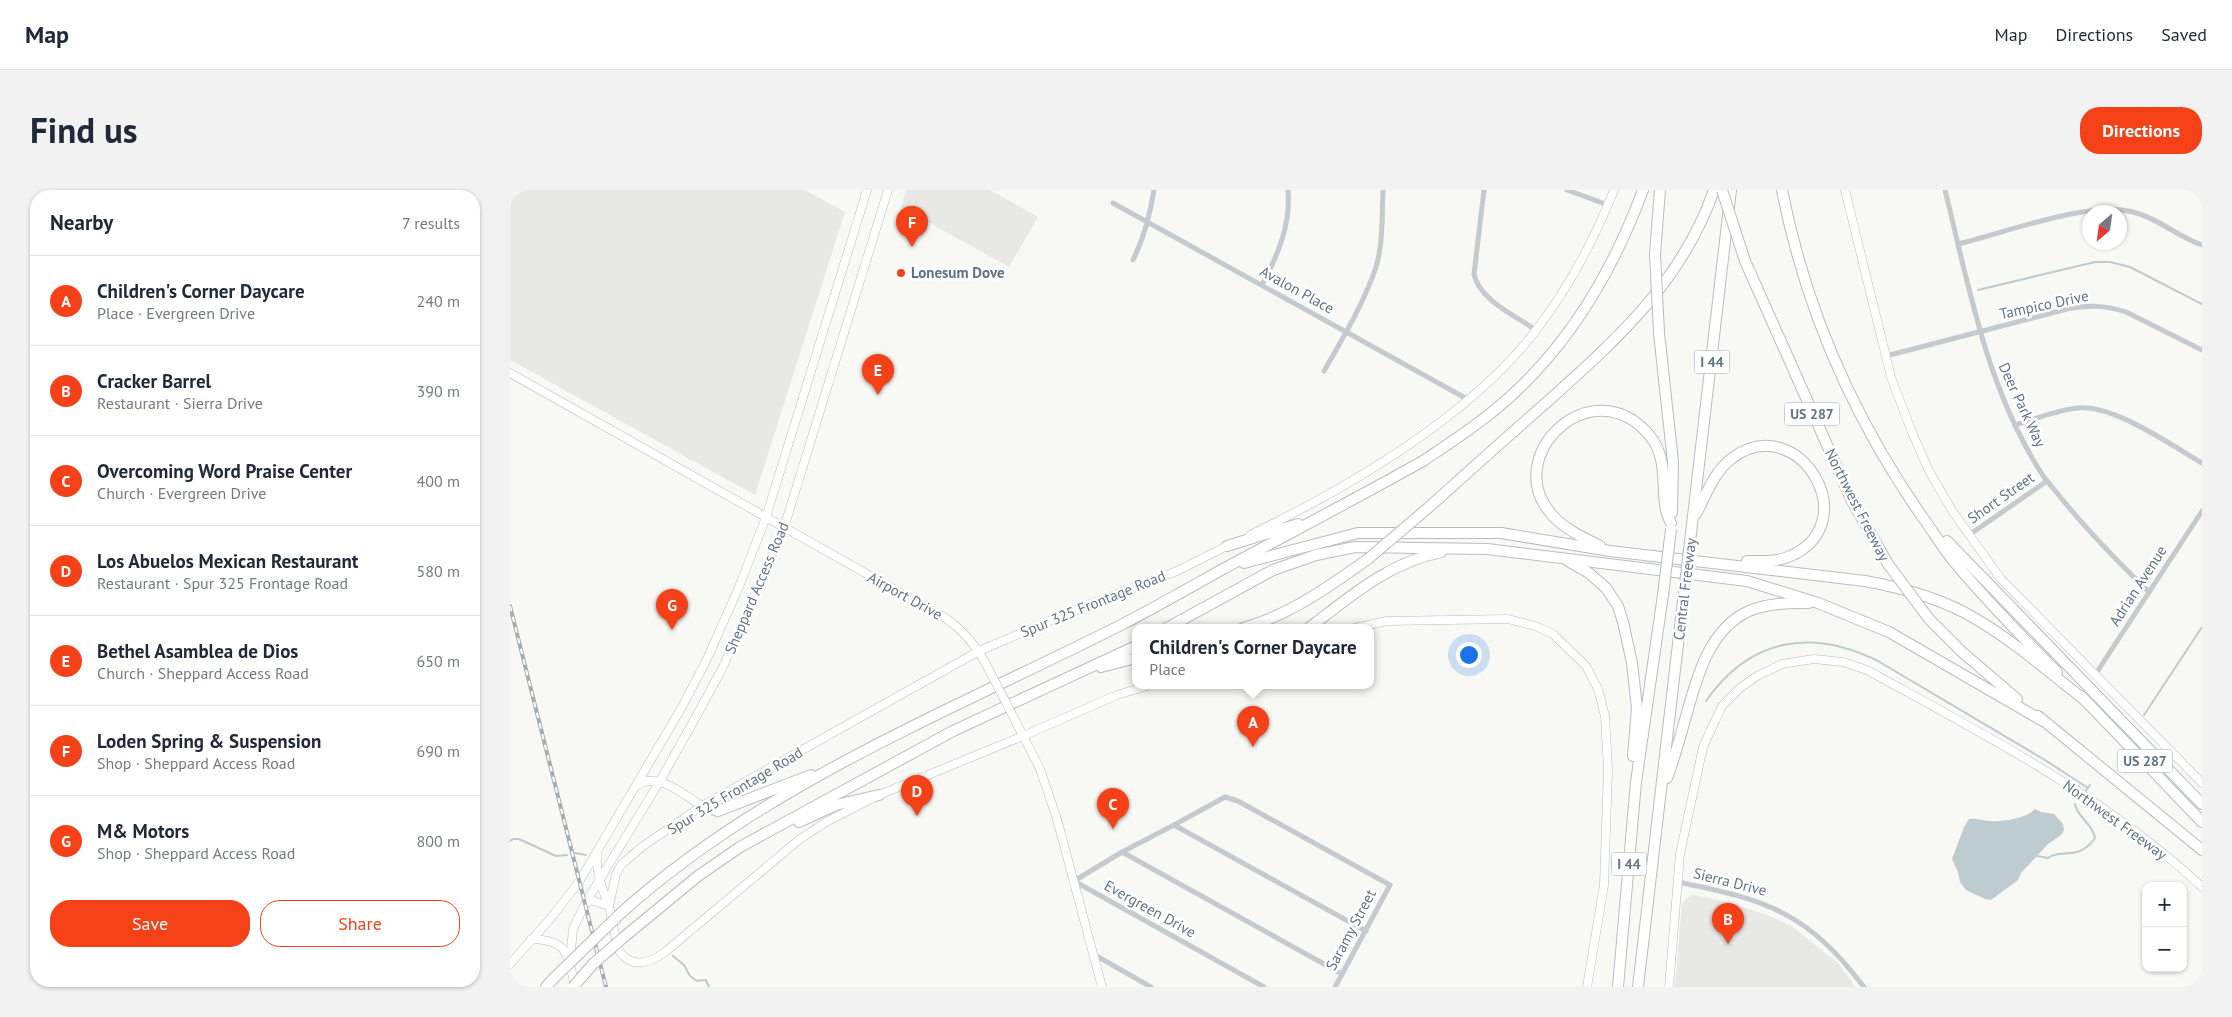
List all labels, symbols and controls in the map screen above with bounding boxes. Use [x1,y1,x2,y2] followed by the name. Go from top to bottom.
[25,19,69,50] text: Map
[1995,23,2027,46] text: Map
[2055,23,2133,46] text: Directions
[2161,23,2207,46] text: Saved
[30,107,138,153] text: Find us
[2080,107,2202,154] button: Directions
[2082,205,2127,250] north arrow
[896,206,928,247] pin: F
[50,209,113,236] text: Nearby
[402,213,460,233] text: 7 results
[1257,261,1338,318] street label: Avalon Place
[911,263,1005,282] place label: Lonesum Dove
[895,267,907,279] marker: Lonesum Dove
[97,279,305,303] text: Children's Corner Daycare
[1998,286,2090,323] street label: Tampico Drive
[61,291,71,311] text: A
[417,291,460,311] text: 240 m
[97,303,255,323] text: Place · Evergreen Drive
[1694,350,1730,373] road number: I 44
[862,354,894,395] pin: E
[1995,359,2050,450] street label: Deer Park Way
[97,369,211,393] text: Cracker Barrel
[61,381,71,401] text: B
[417,381,460,401] text: 390 m
[97,393,263,413] text: Restaurant · Sierra Drive
[1784,402,1840,425] road number: US 287
[1821,445,1894,564] street label: Northwest Freeway
[97,459,352,483] text: Overcoming Word Praise Center
[1964,468,2038,528] street label: Short Street
[62,471,70,491] text: C
[417,471,460,491] text: 400 m
[97,483,266,503] text: Church · Evergreen Drive
[720,519,793,657] street label: Sheppard Access Road
[1669,537,1700,641] street label: Central Freeway
[2105,542,2171,629] street label: Adrian Avenue
[97,549,358,573] text: Los Abuelos Mexican Restaurant
[61,561,71,581] text: D
[417,561,460,581] text: 580 m
[1017,566,1168,641] street label: Spur 325 Frontage Road
[865,567,946,624] street label: Airport Drive
[97,573,348,593] text: Restaurant · Spur 325 Frontage Road
[656,589,688,630] pin: G
[1132,624,1374,689] popup
[1149,635,1357,659] text: Children's Corner Daycare
[97,639,298,663] text: Bethel Asamblea de Dios
[1456,642,1482,668] your location
[62,651,70,671] text: E
[417,651,460,671] text: 650 m
[1149,659,1186,679] text: Place
[97,663,309,683] text: Church · Sheppard Access Road
[1237,706,1269,747] pin: A
[97,729,321,753] text: Loden Spring & Suspension
[62,741,70,761] text: F
[417,741,460,761] text: 690 m
[663,743,806,839] street label: Spur 325 Frontage Road
[2118,750,2172,772] road number: US 287
[97,753,295,773] text: Shop · Sheppard Access Road
[901,775,933,816] pin: D
[2060,775,2171,864] street label: Northwest Freeway
[1097,788,1129,829] pin: C
[97,819,189,843] text: M& Motors
[61,831,71,851] text: G
[417,831,460,851] text: 800 m
[97,843,295,863] text: Shop · Sheppard Access Road
[1612,852,1646,876] road number: I 44
[1691,863,1769,900] street label: Sierra Drive
[1101,876,1199,942] street label: Evergreen Drive
[2142,882,2187,972] map controls
[2142,882,2187,927] button: +
[1321,886,1380,973] street label: Saramy Street
[50,900,250,947] button: Save
[260,900,460,947] button: Share
[1712,903,1744,944] pin: B
[2142,927,2187,972] button: −

